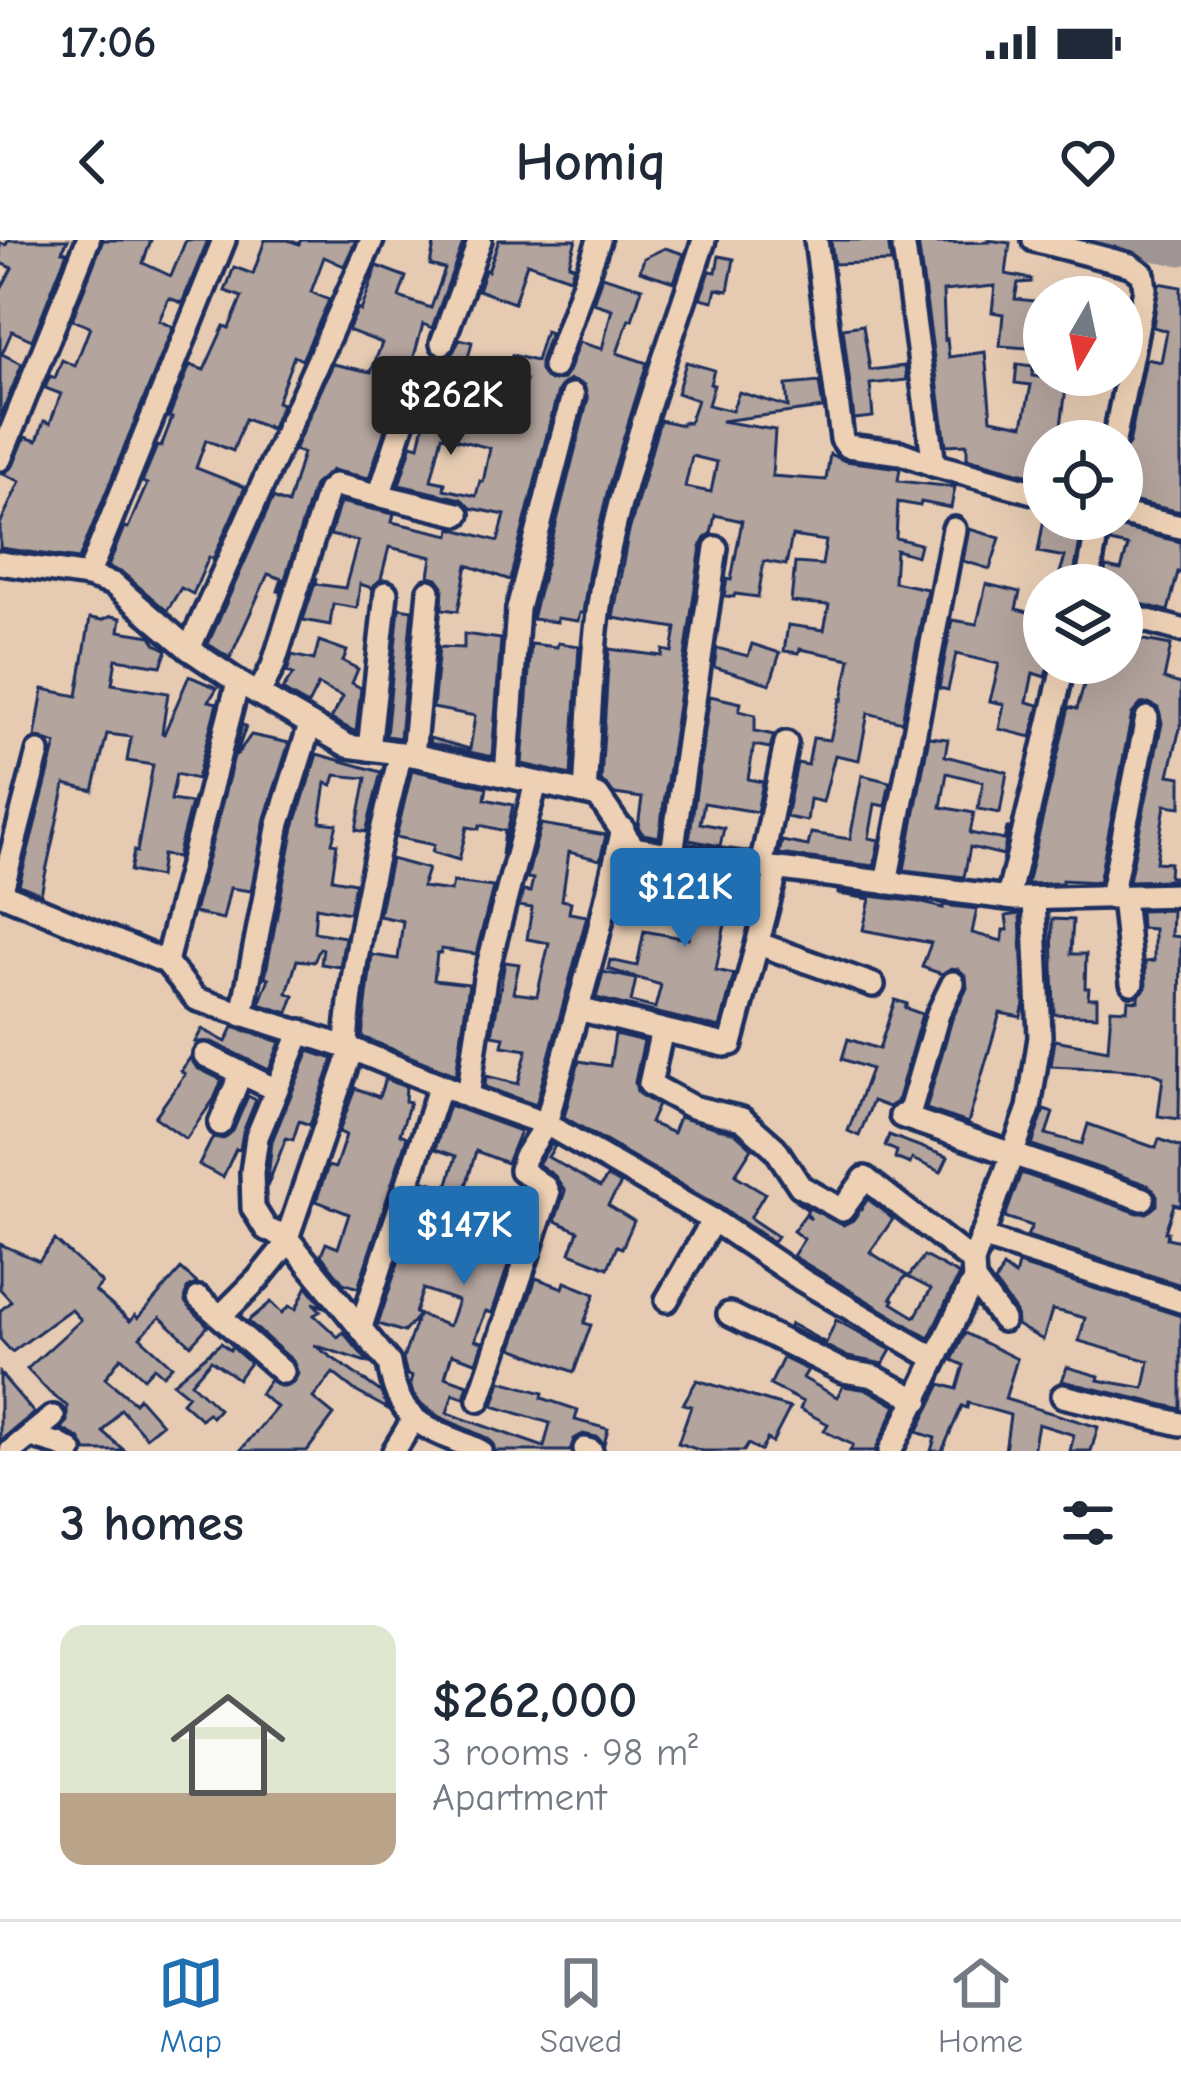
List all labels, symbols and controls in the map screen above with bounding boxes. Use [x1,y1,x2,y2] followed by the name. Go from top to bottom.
[60,16,157,68] text: 17:06
[60,129,126,195] icon: back
[1055,129,1121,195] icon: heart
[515,131,666,194] text: Homiq
[1023,276,1143,396] north arrow
[1023,276,1143,684] map controls
[367,356,535,458] pin: $262K
[399,372,503,417] text: $262K
[1023,420,1143,540] button: locate
[1023,564,1143,684] button: layers
[601,848,769,950] pin: $121K
[637,864,733,909] text: $121K
[380,1186,548,1288] pin: $147K
[416,1202,512,1247] text: $147K
[1055,1490,1121,1556] icon: filters
[60,1494,244,1553] text: 3 homes
[432,1671,637,1730] text: $262,000
[156,1673,300,1817] icon: home
[432,1730,698,1775] text: 3 rooms · 98 m²
[432,1775,607,1820] text: Apartment
[158,1950,224,2060] tab: Map
[540,1950,622,2060] tab: Saved
[938,1950,1023,2060] tab: Home

